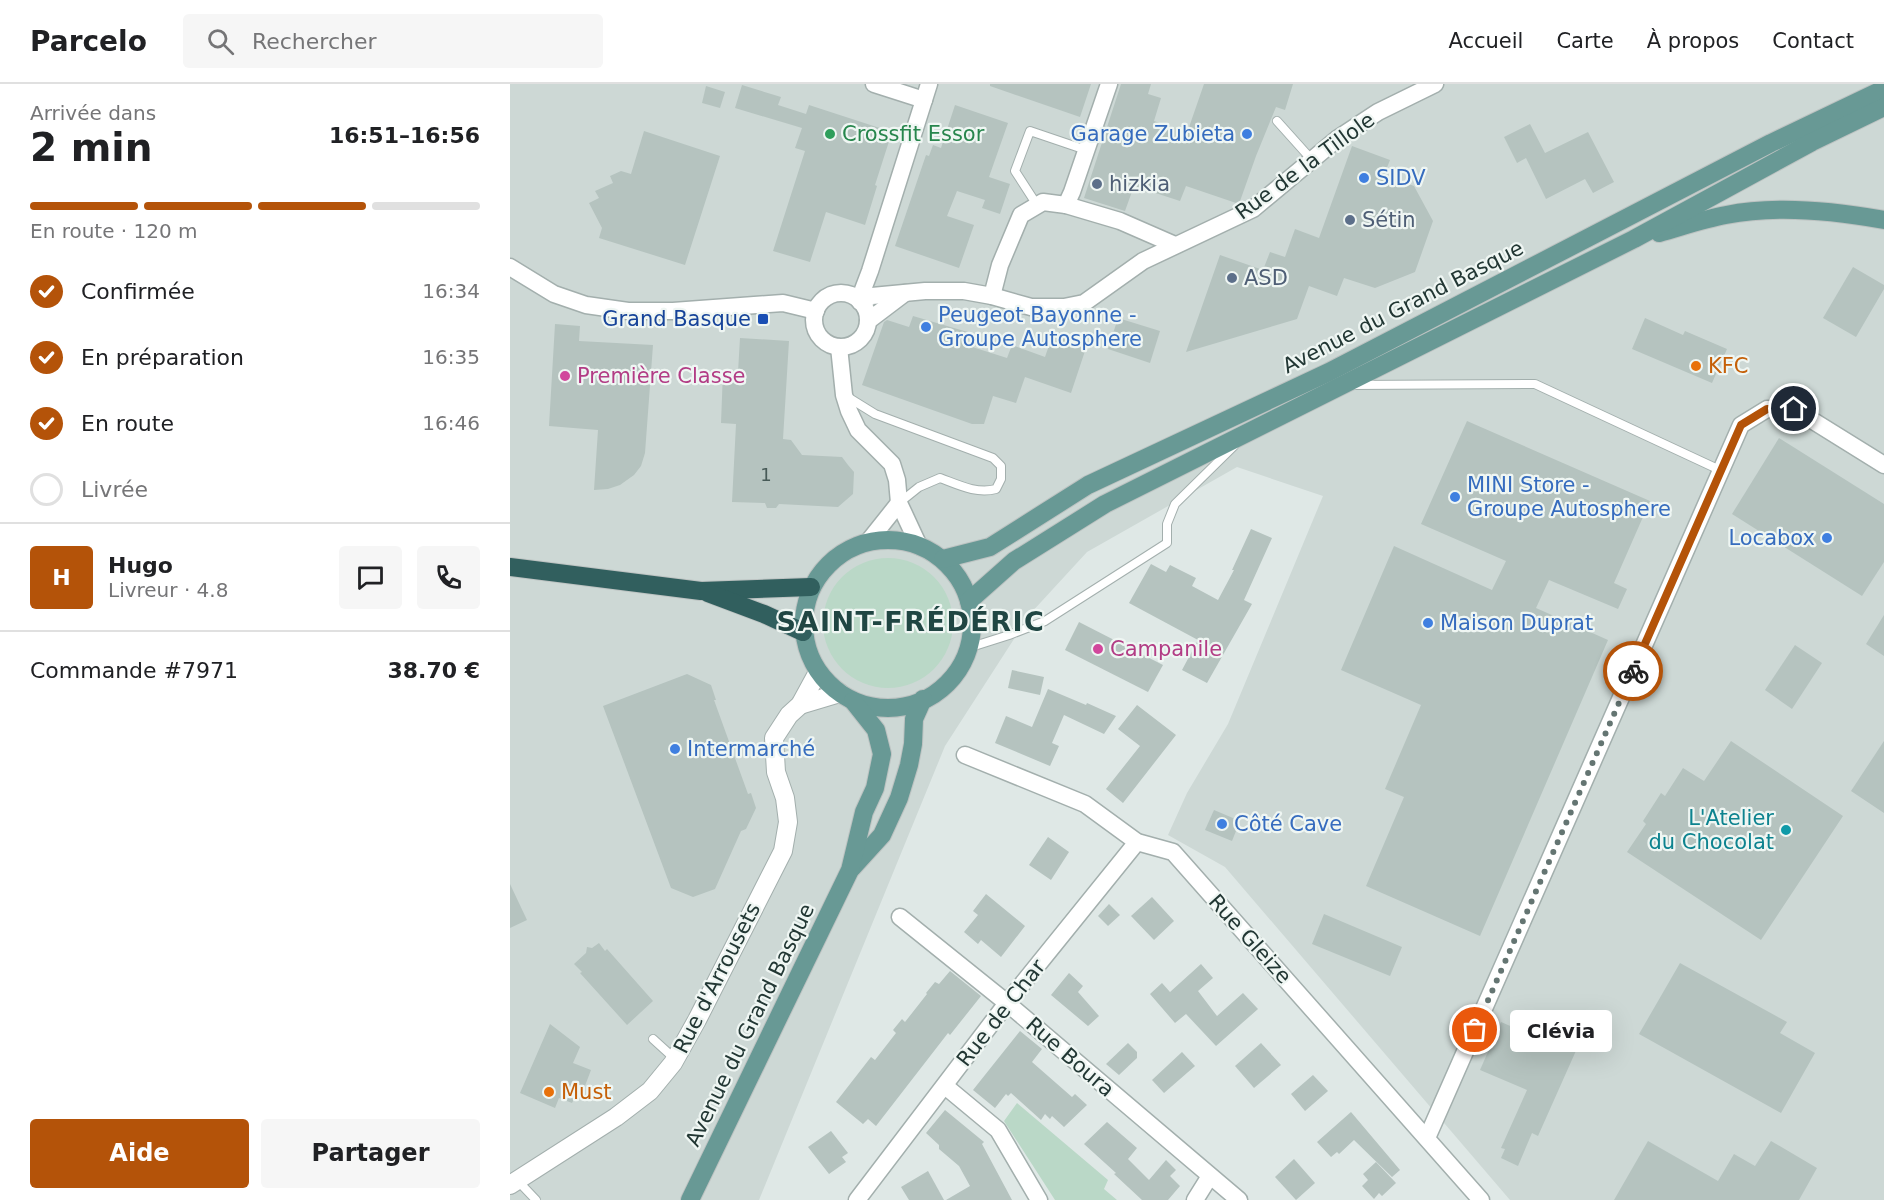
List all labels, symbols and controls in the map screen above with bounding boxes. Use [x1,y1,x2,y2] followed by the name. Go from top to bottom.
[183,14,603,68] search box
[30,25,147,58] text: Parcelo
[204,25,237,58] icon: search
[252,29,377,54] text: Rechercher
[1448,29,1523,53] text: Accueil
[1556,29,1614,53] text: Carte
[1647,29,1739,53] text: À propos
[1772,29,1854,53] text: Contact
[30,101,156,125] text: Arrivée dans
[1231,107,1379,225] street label: Rue de la Tillole
[842,122,985,146] place label: Crossfit Essor
[1071,122,1235,146] place label: Garage Zubieta
[329,123,480,148] text: 16:51–16:56
[30,125,152,170] text: 2 min
[823,127,837,141] marker: Crossfit Essor
[1240,127,1254,141] marker: Garage Zubieta
[1376,166,1426,190] place label: SIDV
[1357,171,1371,185] marker: SIDV
[1109,172,1170,196] place label: hizkia
[1090,177,1104,191] marker: hizkia
[1362,208,1416,232] place label: Sétin
[1343,213,1357,227] marker: Sétin
[30,219,198,243] text: En route · 120 m
[1279,236,1527,378] street label: Avenue du Grand Basque
[1244,266,1288,290] place label: ASD
[1225,271,1239,285] marker: ASD
[30,275,63,308] icon: check
[81,279,195,304] text: Confirmée
[422,279,480,303] text: 16:34
[938,303,1142,351] place label: Peugeot Bayonne - Groupe Autosphere
[602,307,751,331] place label: Grand Basque
[756,312,770,326] marker: Grand Basque
[919,320,933,334] marker: Peugeot Bayonne - Groupe Autosphere
[30,341,63,374] icon: check
[81,345,244,370] text: En préparation
[422,345,480,369] text: 16:35
[1708,354,1749,378] place label: KFC
[1689,359,1703,373] marker: KFC
[577,364,746,388] place label: Première Classe
[558,369,572,383] marker: Première Classe
[1768,383,1819,434] pin
[1777,392,1810,425] icon: home
[30,407,63,440] icon: check
[81,411,174,436] text: En route
[422,411,480,435] text: 16:46
[760,464,772,485] house number: 1
[1467,473,1671,521] place label: MINI Store - Groupe Autosphere
[81,477,148,502] text: Livrée
[1448,490,1462,504] marker: MINI Store - Groupe Autosphere
[1728,526,1815,550] place label: Locabox
[1820,531,1834,545] marker: Locabox
[339,546,402,609] button: chat
[417,546,480,609] button: phone
[108,553,173,578] text: Hugo
[52,565,71,590] text: H
[108,578,228,602] text: Livreur · 4.8
[777,606,1045,637] district label: SAINT-FRÉDÉRIC
[1440,611,1593,635] place label: Maison Duprat
[1421,616,1435,630] marker: Maison Duprat
[1110,637,1222,661] place label: Campanile
[1603,641,1663,701] courier
[1091,642,1105,656] marker: Campanile
[1617,655,1650,688] icon: bike
[30,658,238,683] text: Commande #7971
[387,658,480,683] text: 38.70 €
[687,737,815,761] place label: Intermarché
[668,742,682,756] marker: Intermarché
[1649,806,1774,854] place label: L'Atelier du Chocolat
[1234,812,1342,836] place label: Côté Cave
[1215,817,1229,831] marker: Côté Cave
[1779,823,1793,837] marker: L'Atelier du Chocolat
[1204,890,1296,988] street label: Rue Gleize
[669,899,765,1057] street label: Rue d'Arrousets
[681,900,819,1150] street label: Avenue du Grand Basque
[952,955,1050,1071] street label: Rue de Char
[1449,1004,1500,1055] pin
[1511,1009,1613,1051] callout: Clévia
[1021,1012,1119,1102] street label: Rue Boura
[1458,1013,1491,1046] icon: bag
[1527,1019,1595,1043] text: Clévia
[561,1080,612,1104] place label: Must
[542,1085,556,1099] marker: Must
[30,1119,249,1188] button: Aide
[261,1119,480,1188] button: Partager

